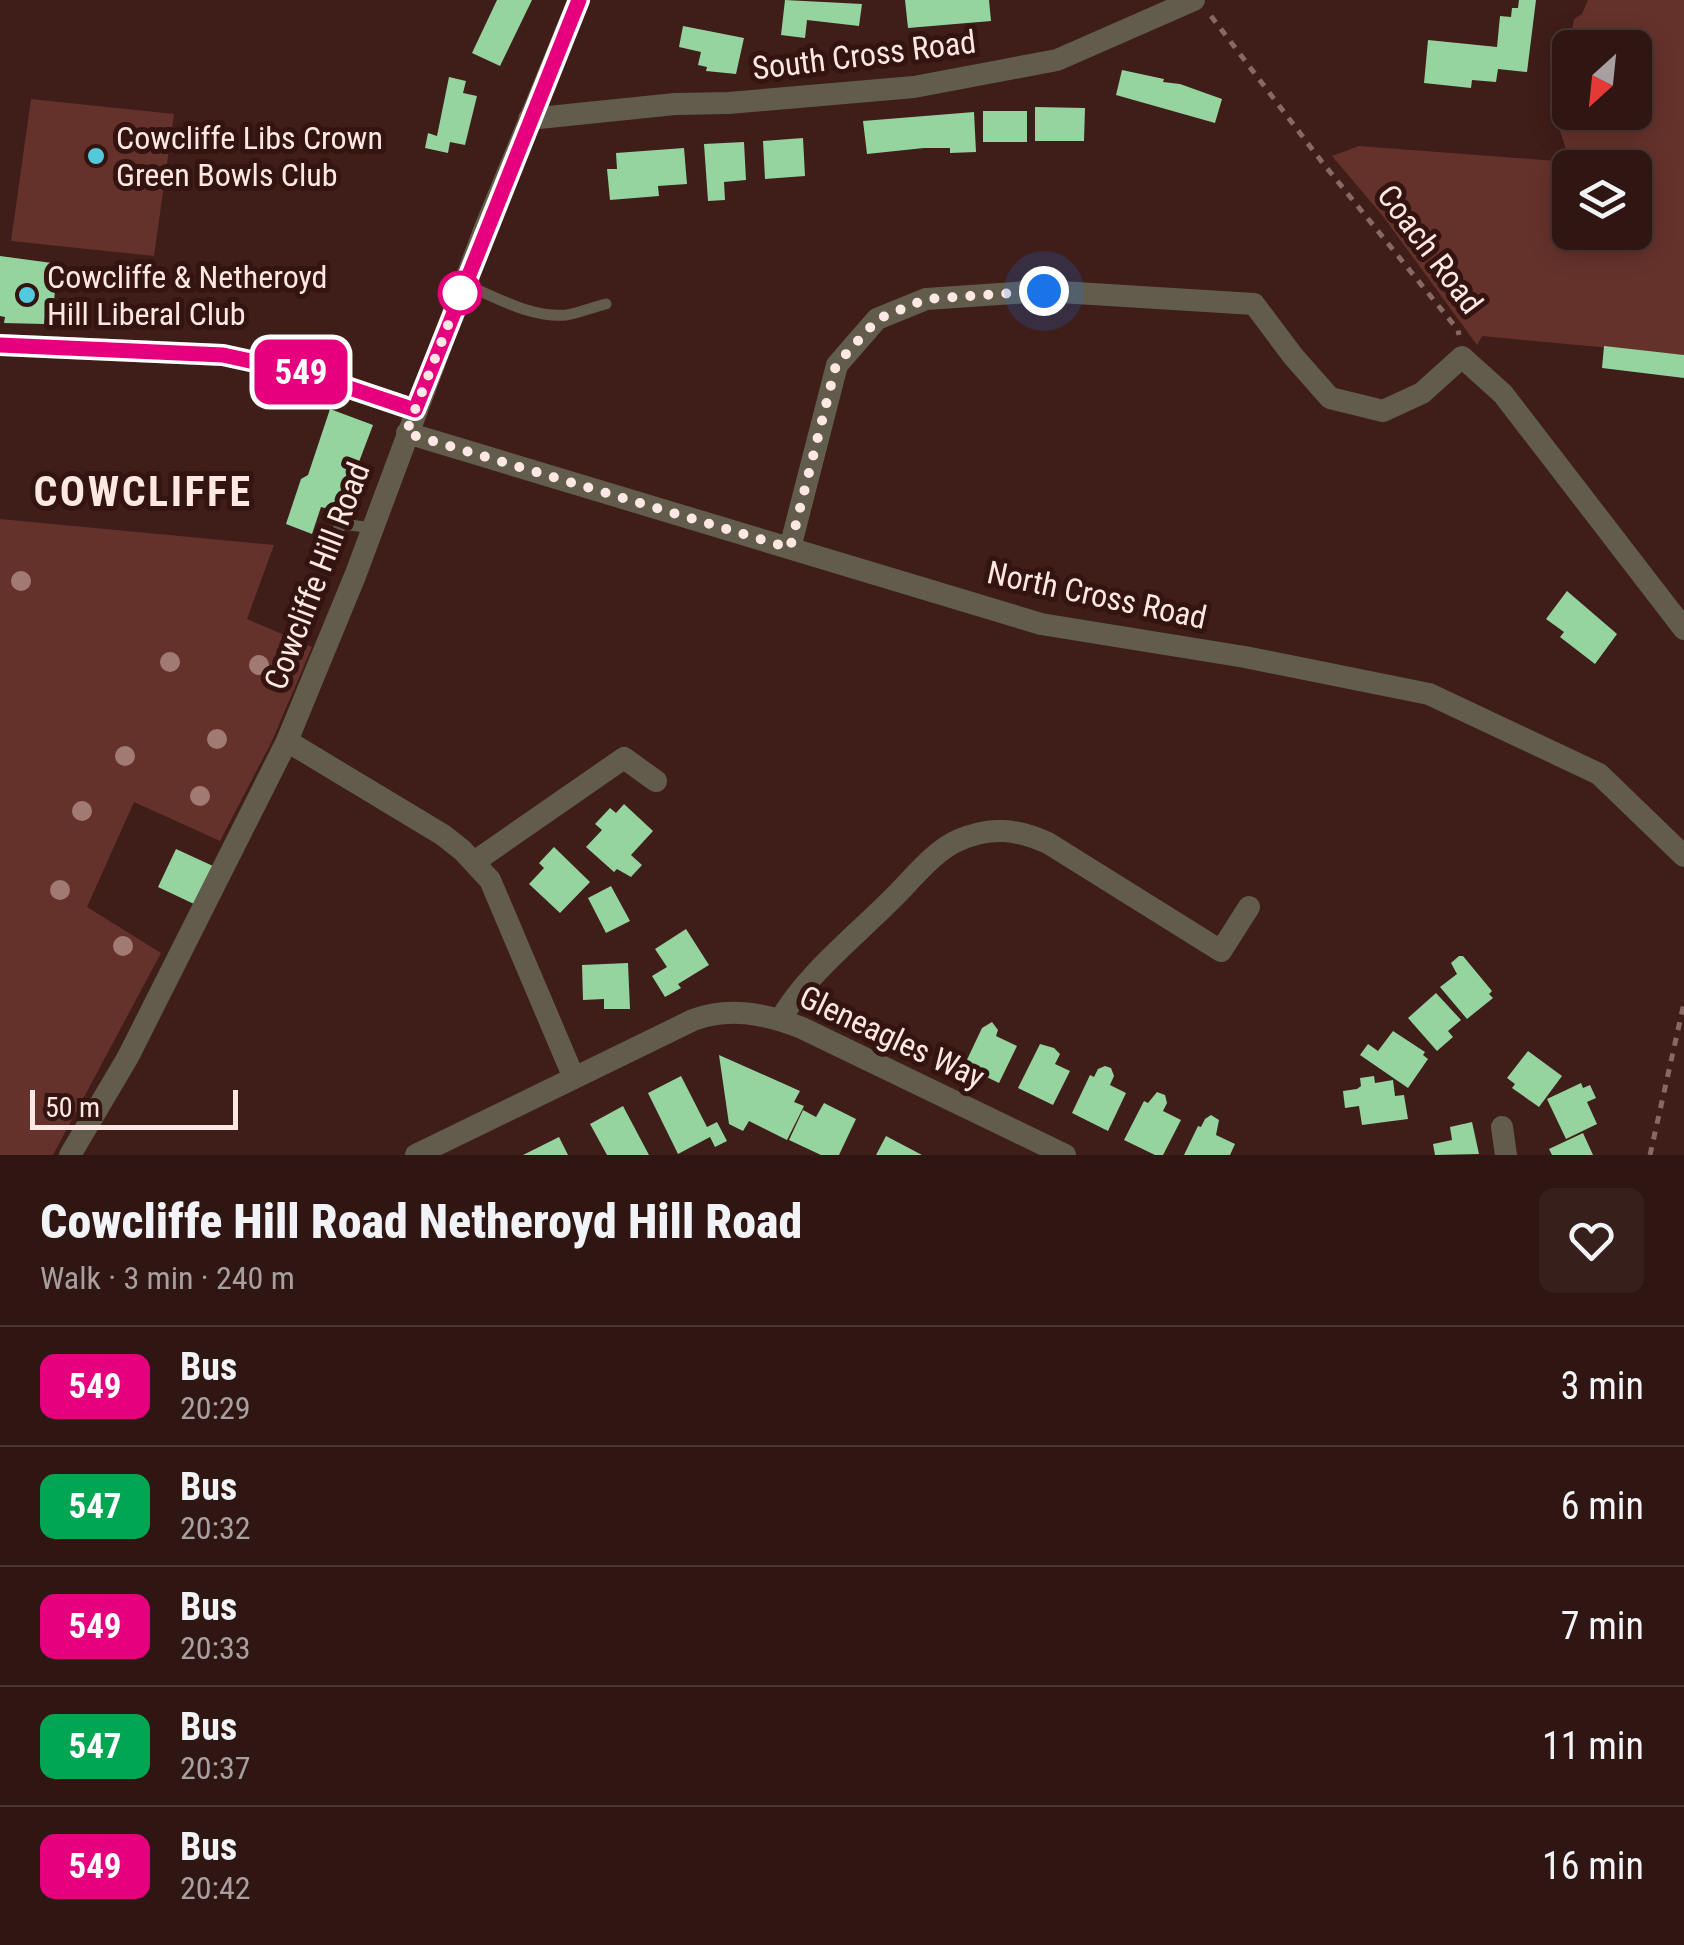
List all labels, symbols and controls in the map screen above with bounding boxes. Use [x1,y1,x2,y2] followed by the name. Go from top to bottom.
[750,22,978,88] street label: South Cross Road
[1552,30,1652,130] north arrow
[1552,30,1652,250] map controls
[116,119,383,194] place label: Cowcliffe Libs Crown Green Bowls Club
[85,145,107,167] marker: Cowcliffe Libs Crown Green Bowls Club
[1552,150,1652,250] button: layers
[1369,177,1491,321] street label: Coach Road
[47,258,327,333] place label: Cowcliffe & Netheroyd Hill Liberal Club
[1019,266,1069,316] your location
[439,272,481,314] unlabelled marker
[16,284,38,306] marker: Cowcliffe & Netheroyd Hill Liberal Club
[244,340,358,404] line badge: 549
[274,352,328,393] text: 549
[256,457,378,695] street label: Cowcliffe Hill Road
[33,467,253,516] district label: COWCLIFFE
[984,553,1210,637] street label: North Cross Road
[794,978,990,1096] street label: Gleneagles Way
[30,1085,238,1130] scale bar
[45,1091,100,1124] text: 50 m
[1539,1188,1644,1293] button: heart
[40,1193,802,1250] text: Cowcliffe Hill Road Netheroyd Hill Road
[40,1259,295,1297] text: Walk · 3 min · 240 m
[180,1345,237,1389] text: Bus
[1561,1364,1644,1408] text: 3 min
[68,1366,122,1407] text: 549
[180,1389,251,1427] text: 20:29
[180,1465,237,1509] text: Bus
[1561,1484,1644,1528] text: 6 min
[68,1486,122,1527] text: 547
[180,1509,251,1547] text: 20:32
[180,1585,237,1629] text: Bus
[1561,1604,1644,1648] text: 7 min
[68,1606,122,1647] text: 549
[180,1629,251,1667] text: 20:33
[180,1705,237,1749] text: Bus
[1542,1724,1644,1768] text: 11 min
[68,1726,122,1767] text: 547
[180,1749,251,1787] text: 20:37
[180,1825,237,1869] text: Bus
[1542,1844,1644,1888] text: 16 min
[68,1846,122,1887] text: 549
[180,1869,251,1907] text: 20:42

